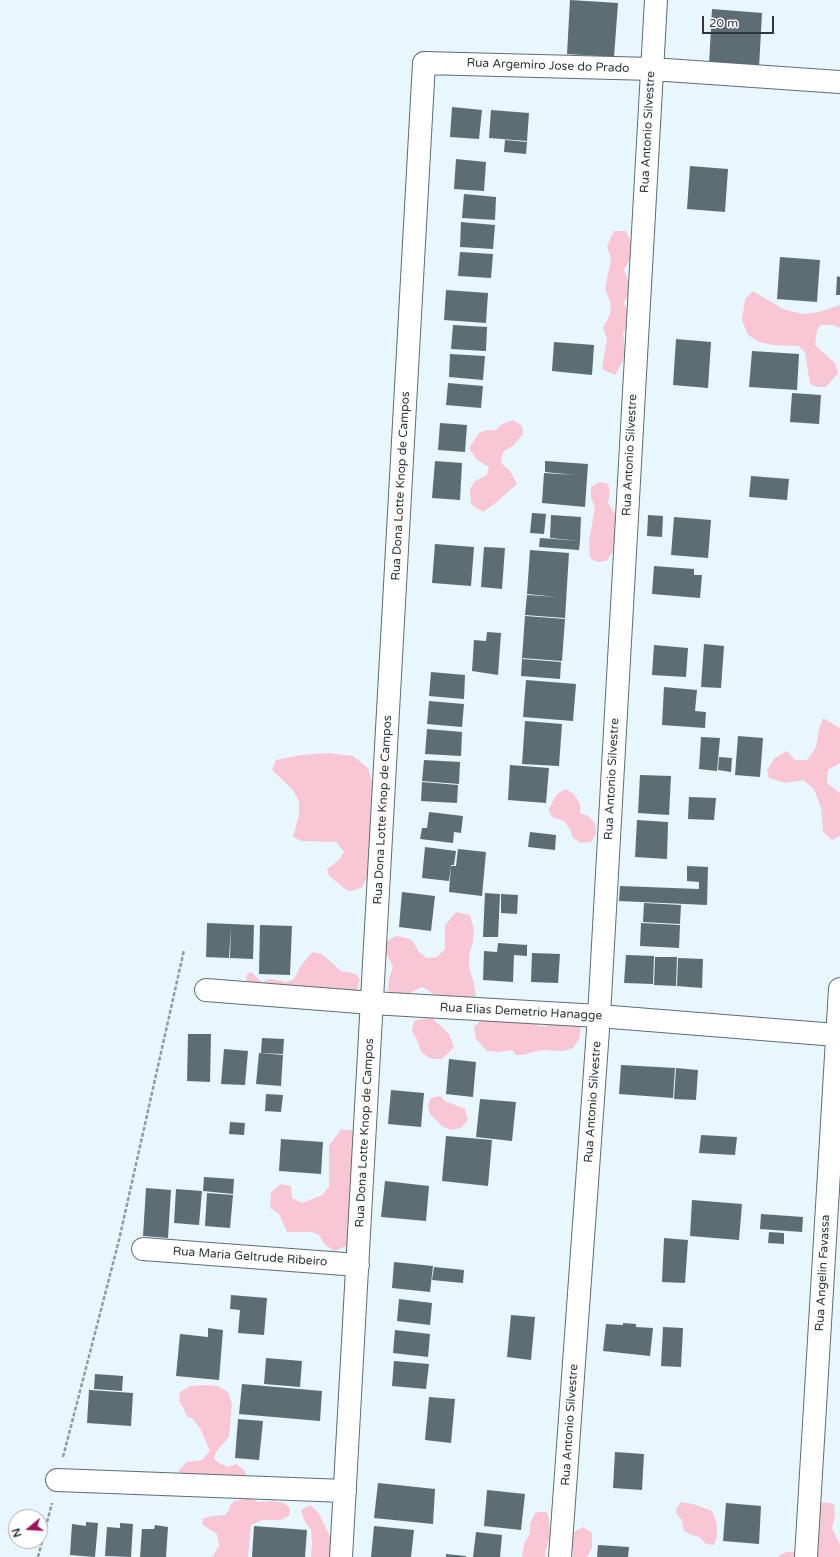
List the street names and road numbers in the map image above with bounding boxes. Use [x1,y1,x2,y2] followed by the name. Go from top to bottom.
[466,56,630,76] street label: Rua Argemiro Jose do Prado
[638,71,658,193] street label: Rua Antonio Silvestre
[389,391,413,581] street label: Rua Dona Lotte Knop de Campos
[620,394,640,516] street label: Rua Antonio Silvestre
[371,715,395,905] street label: Rua Dona Lotte Knop de Campos
[602,718,622,840] street label: Rua Antonio Silvestre
[439,1001,603,1023] street label: Rua Elias Demetrio Hanagge
[353,1038,377,1228] street label: Rua Dona Lotte Knop de Campos
[582,1041,604,1163] street label: Rua Antonio Silvestre
[813,1214,833,1332] street label: Rua Angelin Favassa
[172,1244,328,1270] street label: Rua Maria Geltrude Ribeiro
[559,1364,581,1486] street label: Rua Antonio Silvestre

